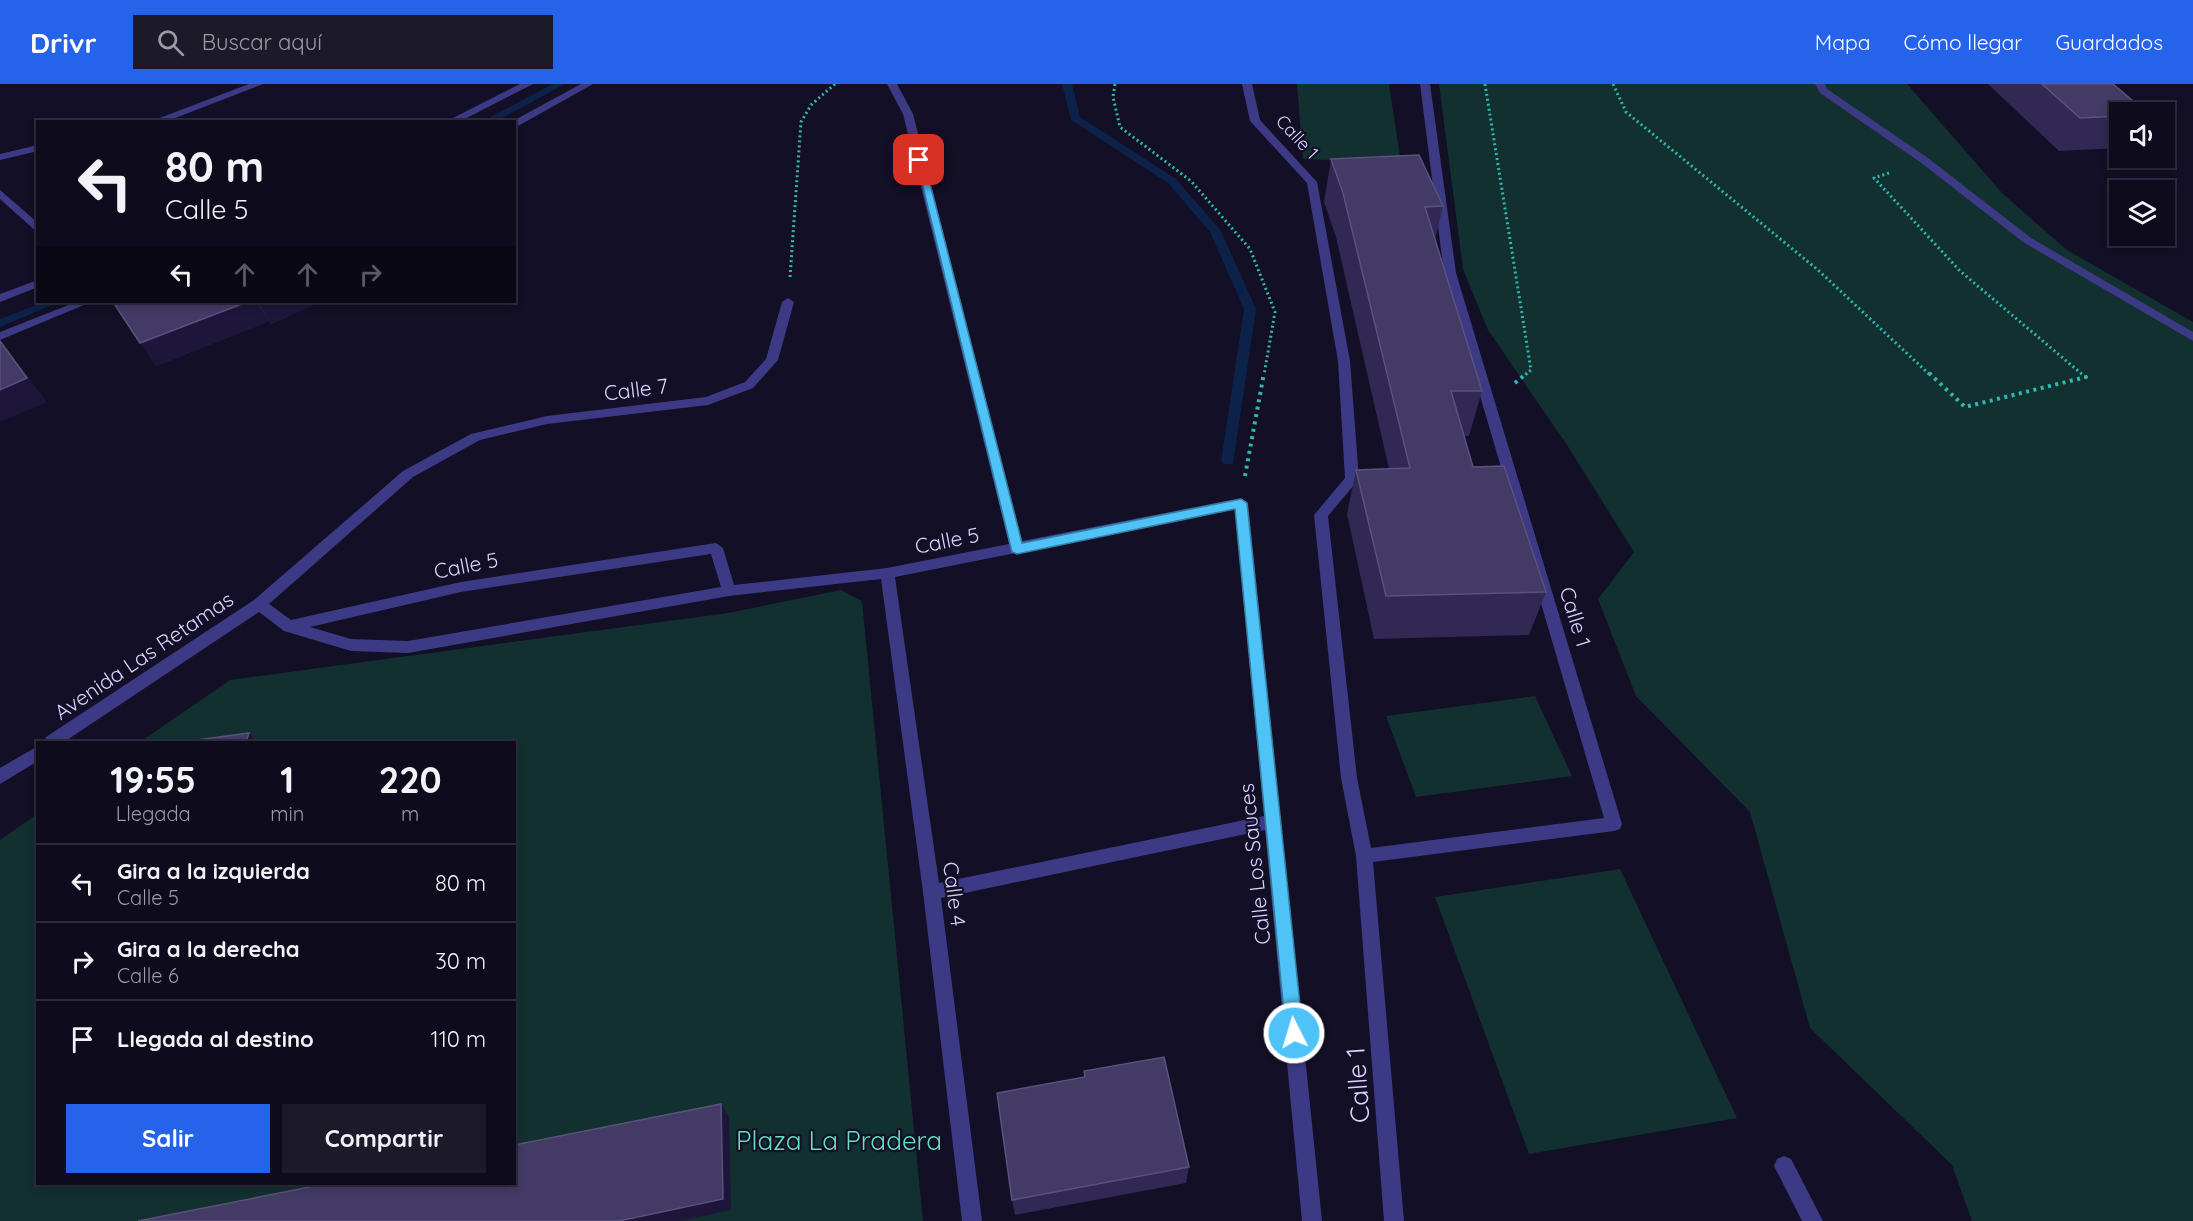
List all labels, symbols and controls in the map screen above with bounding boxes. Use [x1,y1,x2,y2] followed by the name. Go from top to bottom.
[133,15,553,69] search box
[30,25,97,60] text: Drivr
[154,26,187,59] icon: search
[202,28,322,56] text: Buscar aquí
[1815,29,1870,55] text: Mapa
[1903,29,2022,55] text: Cómo llegar
[2055,29,2163,55] text: Guardados
[2109,102,2175,246] map controls
[2109,102,2175,168] button: sound
[1271,110,1324,164] street label: Calle 1
[893,134,944,185] pin
[165,140,264,193] text: 80 m
[902,143,935,176] icon: arrive
[66,144,144,222] icon: left
[2109,180,2175,246] button: layers
[165,192,248,226] text: Calle 5
[165,258,198,291] icon: left
[228,258,261,291] icon: ahead
[291,258,324,291] icon: ahead
[354,258,387,291] icon: right
[602,372,670,406] street label: Calle 7
[912,521,981,559] street label: Calle 5
[431,546,500,584] street label: Calle 5
[1555,584,1597,650] street label: Calle 1
[49,586,238,725] street label: Avenida Las Retamas
[110,757,196,802] text: 19:55
[280,757,294,802] text: 1
[379,757,442,802] text: 220
[1233,782,1275,946] street label: Calle Los Sauces
[116,801,191,826] text: Llegada
[270,801,304,826] text: min
[401,801,419,826] text: m
[117,857,310,885] text: Gira a la izquierda
[938,860,972,928] street label: Calle 4
[66,867,99,900] icon: left
[435,869,486,897] text: 80 m
[117,885,179,910] text: Calle 5
[117,935,300,963] text: Gira a la derecha
[66,945,99,978] icon: right
[435,947,486,975] text: 30 m
[117,963,179,988] text: Calle 6
[1262,1001,1326,1065] position arrow
[66,1023,99,1056] icon: arrive
[117,1025,314,1053] text: Llegada al destino
[431,1025,486,1053] text: 110 m
[1338,1046,1377,1124] street label: Calle 1
[66,1104,270,1173] button: Salir
[282,1104,486,1173] button: Compartir
[736,1124,942,1157] park label: Plaza La Pradera

